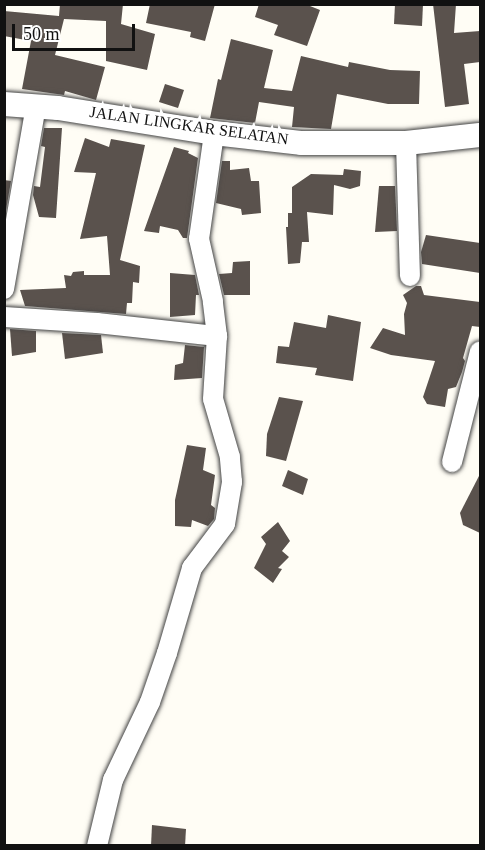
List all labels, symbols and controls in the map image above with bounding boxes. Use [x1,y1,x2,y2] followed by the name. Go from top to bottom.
[15,12,138,50] scale bar
[23,24,60,44] text: 50 m
[88,103,290,149] street label: JALAN LINGKAR SELATAN

